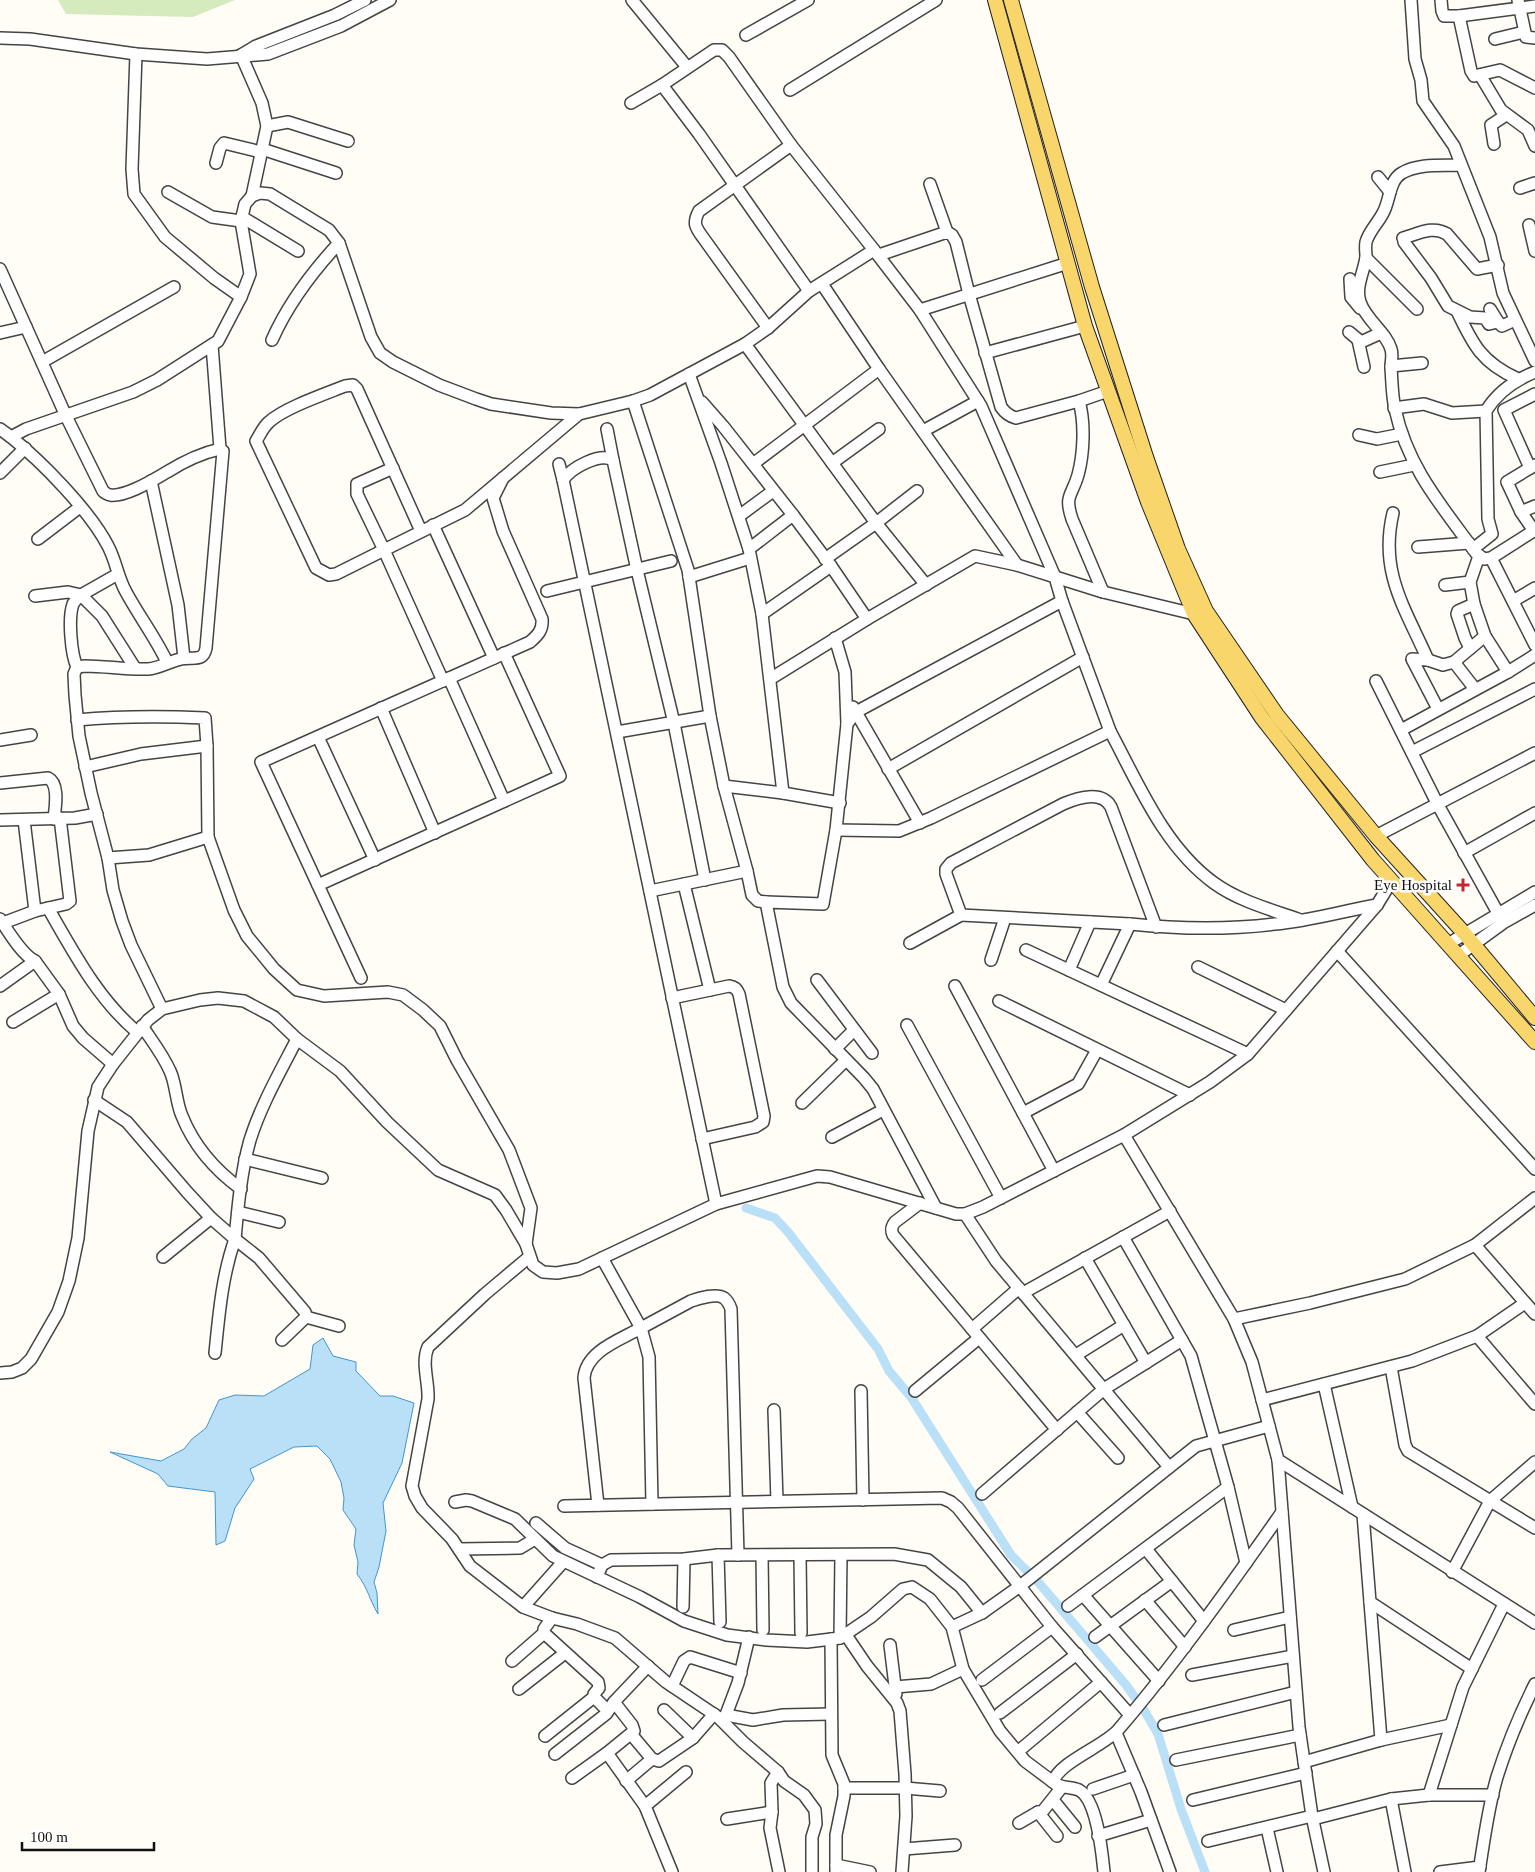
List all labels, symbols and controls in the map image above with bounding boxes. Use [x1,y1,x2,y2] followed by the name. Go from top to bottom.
[1374,877,1452,893] place label: Eye Hospital
[1456,878,1470,892] marker: Eye Hospital
[22,1820,155,1852] scale bar
[30,1829,68,1845] text: 100 m

